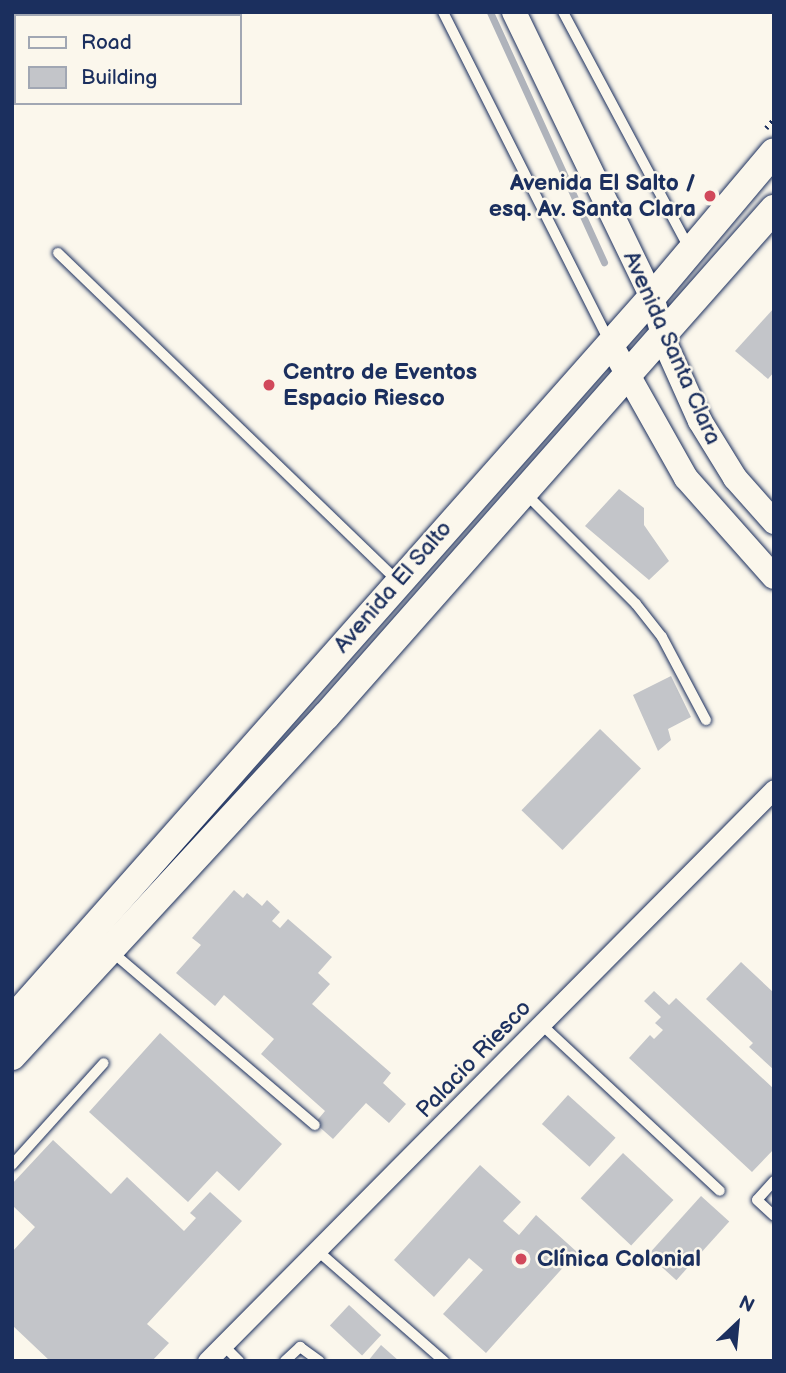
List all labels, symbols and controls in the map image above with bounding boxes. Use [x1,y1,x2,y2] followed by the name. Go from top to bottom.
[14,14,242,105] legend
[81,30,132,55] text: Road
[81,65,157,90] text: Building
[489,169,696,223] place label: Avenida El Salto / esq. Av. Santa Clara
[702,188,718,204] marker: Avenida El Salto / esq. Av. Santa Clara
[617,247,727,449] street label: Avenida Santa Clara
[283,358,477,412] place label: Centro de Eventos Espacio Riesco
[261,377,277,393] marker: Centro de Eventos Espacio Riesco
[328,515,458,659] street label: Avenida El Salto
[411,994,537,1124] street label: Palacio Riesco
[537,1245,701,1273] place label: Clínica Colonial
[511,1249,531,1269] marker: Clínica Colonial
[702,1289,772,1359] north arrow
[735,1291,758,1318] text: N

